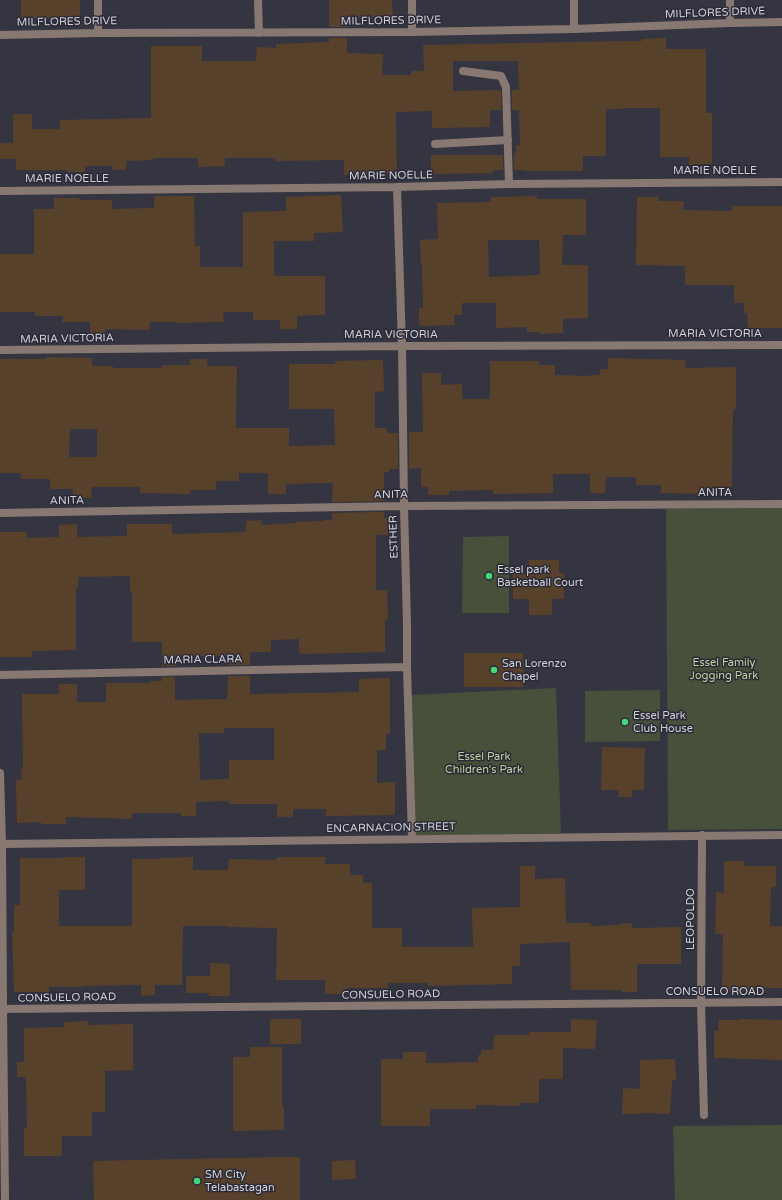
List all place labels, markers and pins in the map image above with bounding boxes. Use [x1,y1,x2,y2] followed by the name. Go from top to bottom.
[497,563,583,589] place label: Essel park Basketball Court
[484,571,494,581] marker: Essel park Basketball Court
[502,657,567,683] place label: San Lorenzo Chapel
[489,665,499,675] marker: San Lorenzo Chapel
[633,709,693,735] place label: Essel Park Club House
[620,717,630,727] marker: Essel Park Club House
[205,1168,275,1194] place label: SM City Telabastagan
[192,1176,202,1186] marker: SM City Telabastagan

